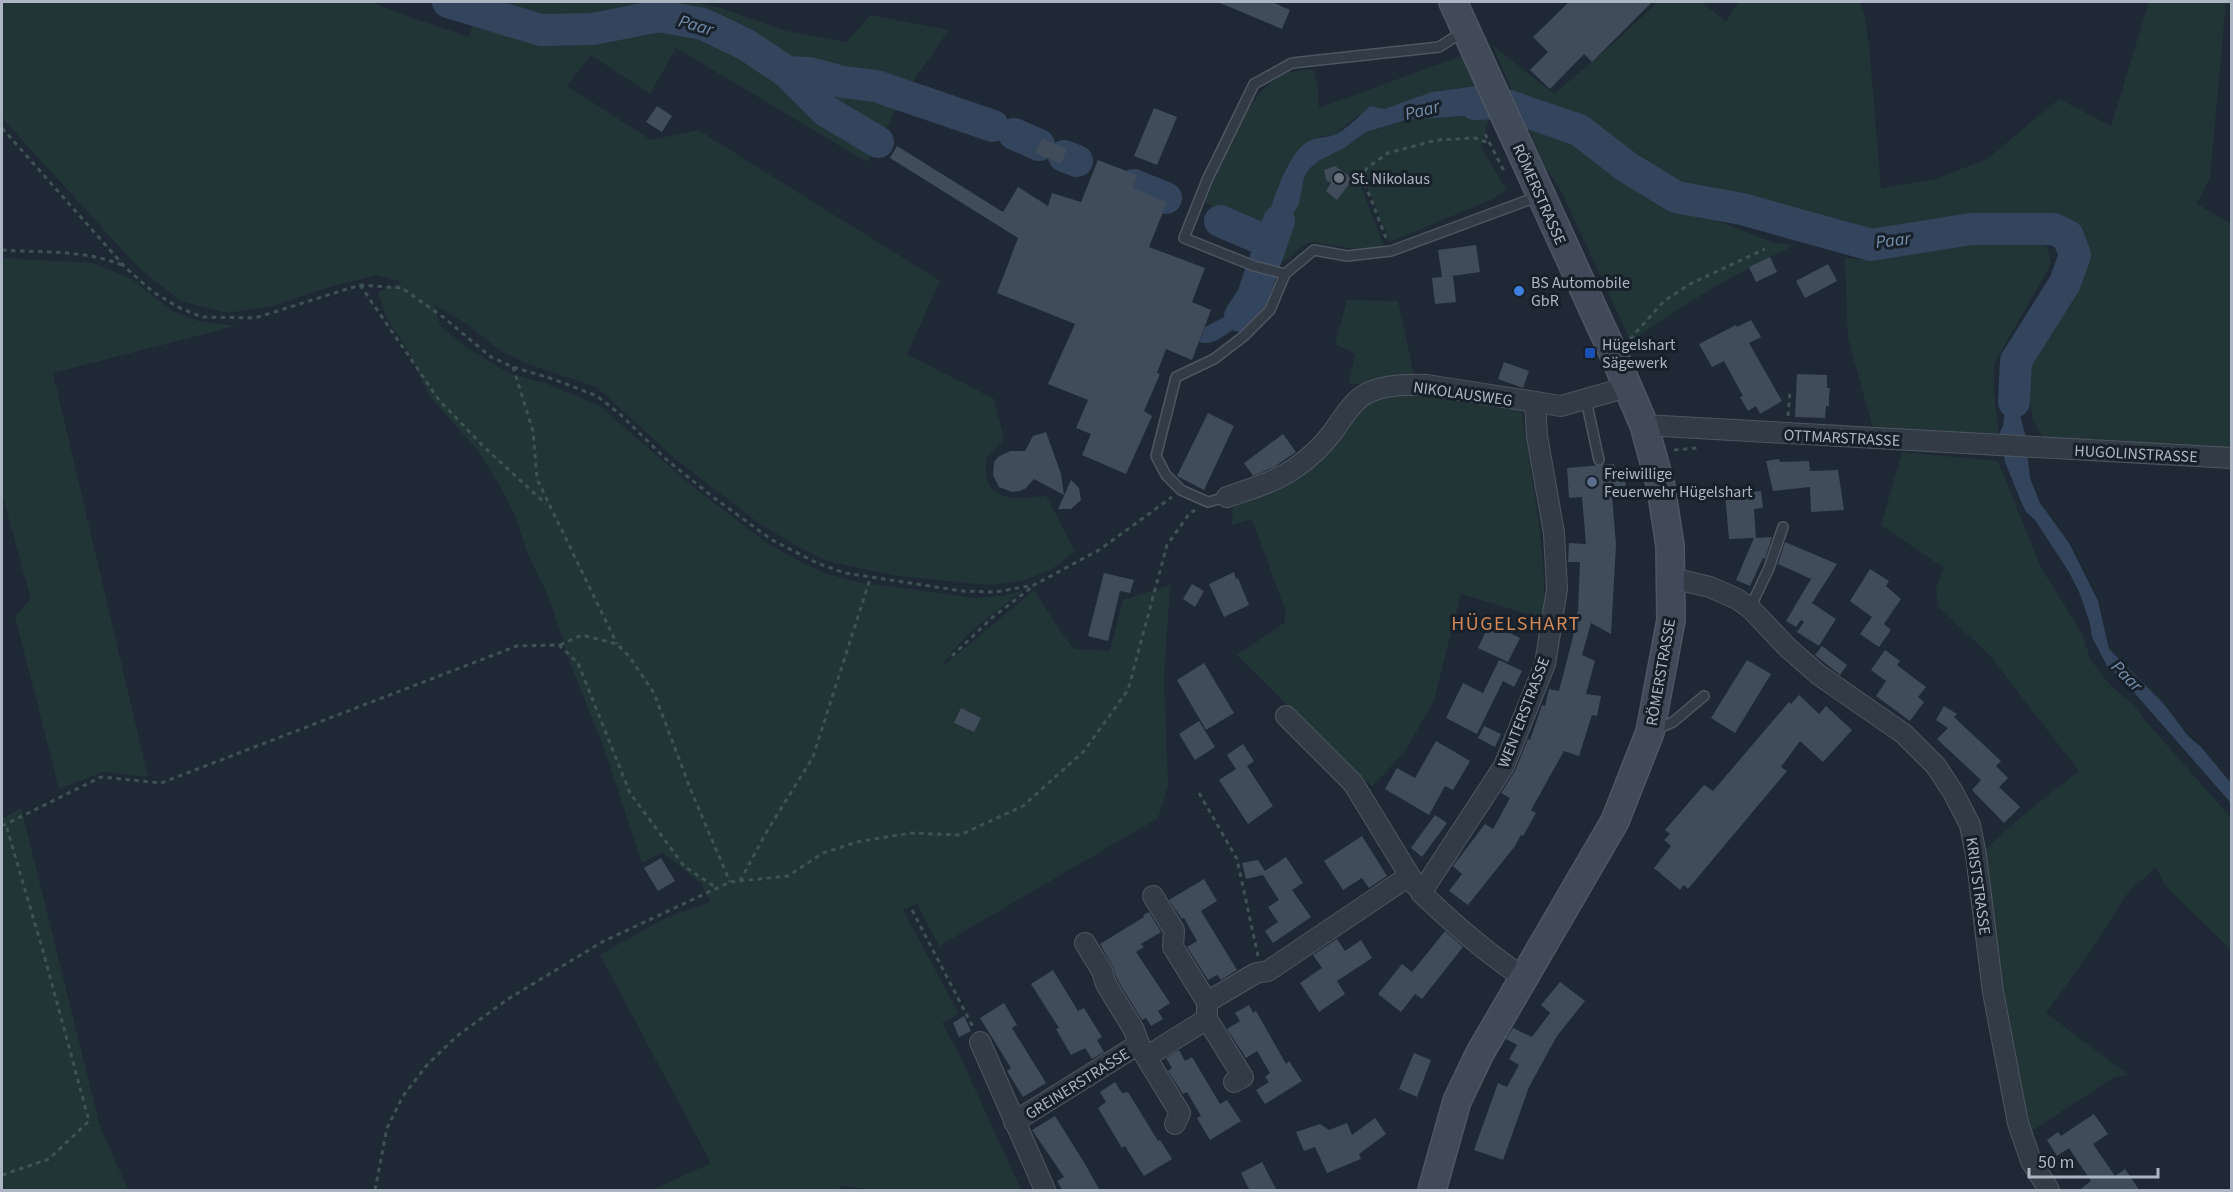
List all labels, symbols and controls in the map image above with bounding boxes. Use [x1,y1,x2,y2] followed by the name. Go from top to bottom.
[676,9,717,43] water label: Paar
[1402,94,1443,127] water label: Paar
[1507,140,1571,248] street label: RÖMERSTRASSE
[1351,168,1430,190] place label: St. Nikolaus
[1332,171,1346,185] marker: St. Nikolaus
[1874,226,1913,255] water label: Paar
[1531,272,1630,312] place label: BS Automobile GbR
[1512,284,1526,298] marker: BS Automobile GbR
[1602,334,1676,374] place label: Hügelshart Sägewerk
[1583,346,1597,360] marker: Hügelshart Sägewerk
[1412,376,1514,412] street label: NIKOLAUSWEG
[1783,424,1901,452] street label: OTTMARSTRASSE
[2074,440,2198,468] street label: HUGOLINSTRASSE
[1604,463,1753,503] place label: Freiwillige Feuerwehr Hügelshart
[1585,475,1599,489] marker: Freiwillige Feuerwehr Hügelshart
[1451,610,1581,638] district label: HÜGELSHART
[1641,617,1681,728] street label: RÖMERSTRASSE
[1493,654,1555,771] street label: WENTERSTRASSE
[2105,655,2148,698] water label: Paar
[1960,836,1996,936] street label: KRISTSTRASSE
[1021,1043,1134,1125] street label: GREINERSTRASSE
[2029,1141,2158,1179] scale bar
[2038,1150,2074,1175] text: 50 m

